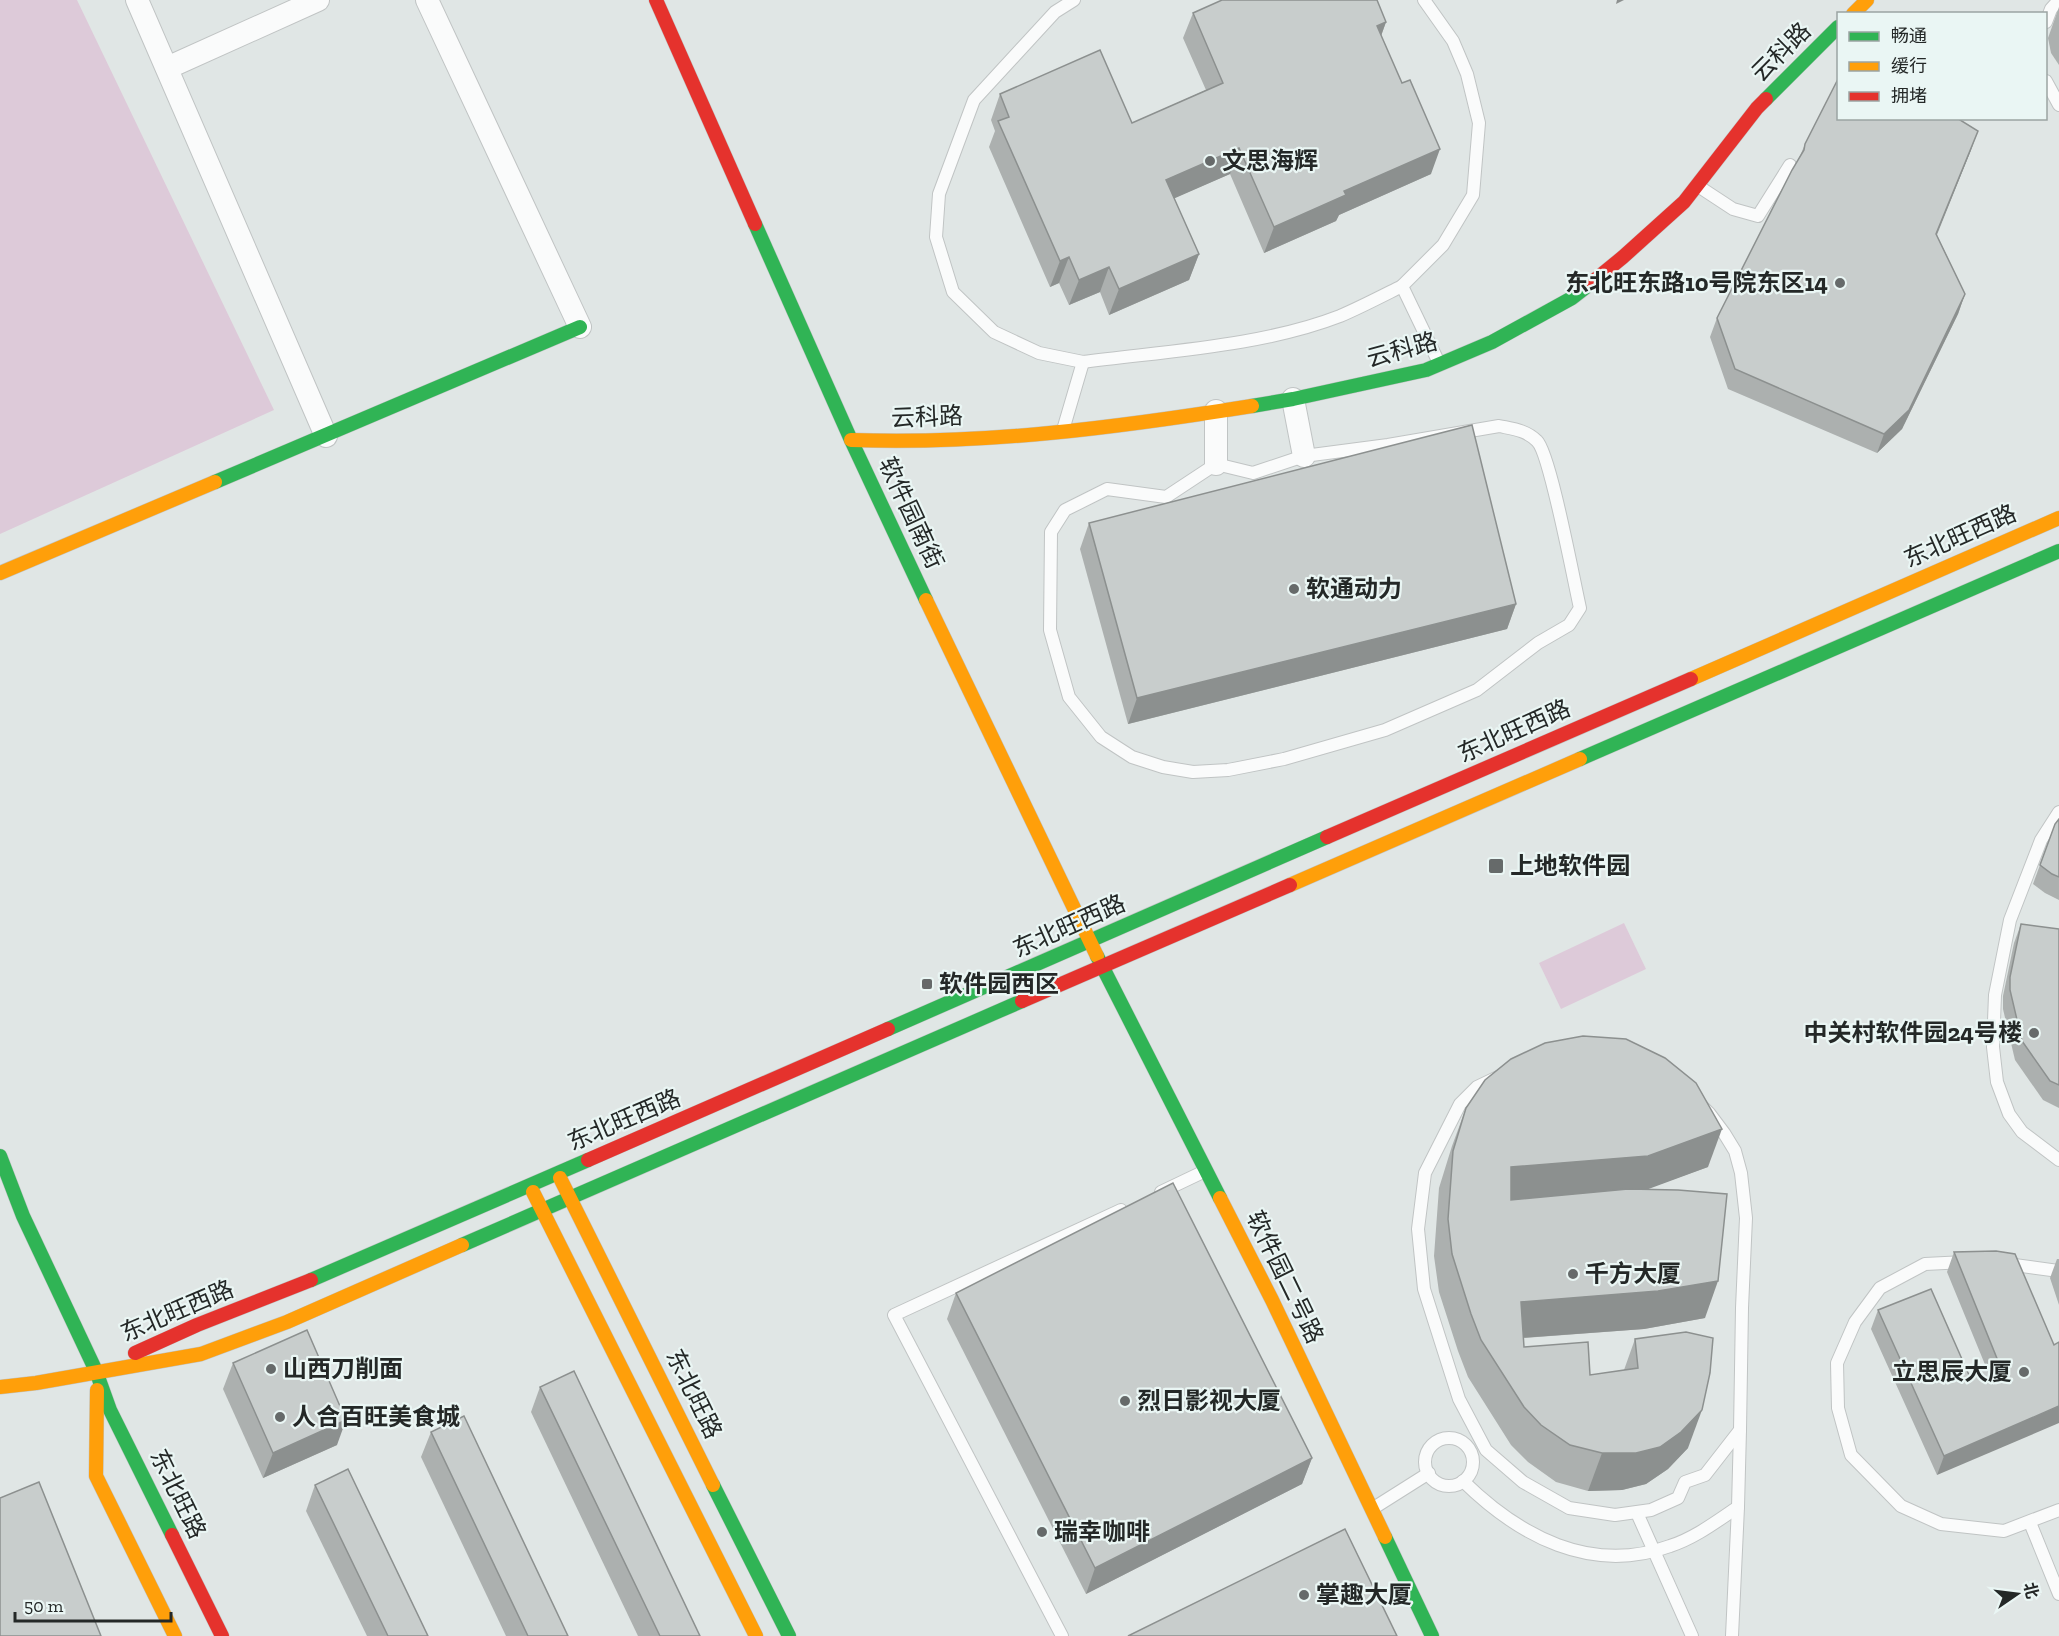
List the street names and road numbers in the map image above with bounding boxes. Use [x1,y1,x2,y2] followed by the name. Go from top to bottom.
[1745,16,1816,87] street label: 云科路
[1363,326,1440,373] street label: 云科路
[890,401,963,432] street label: 云科路
[873,452,950,573] street label: 软件园南街
[1899,498,2021,573] street label: 东北旺西路
[1453,693,1575,768] street label: 东北旺西路
[1008,888,1130,963] street label: 东北旺西路
[563,1083,685,1156] street label: 东北旺西路
[1241,1206,1330,1348] street label: 软件园二号路
[116,1274,238,1347] street label: 东北旺西路
[660,1344,729,1443] street label: 东北旺路
[144,1444,213,1543] street label: 东北旺路

